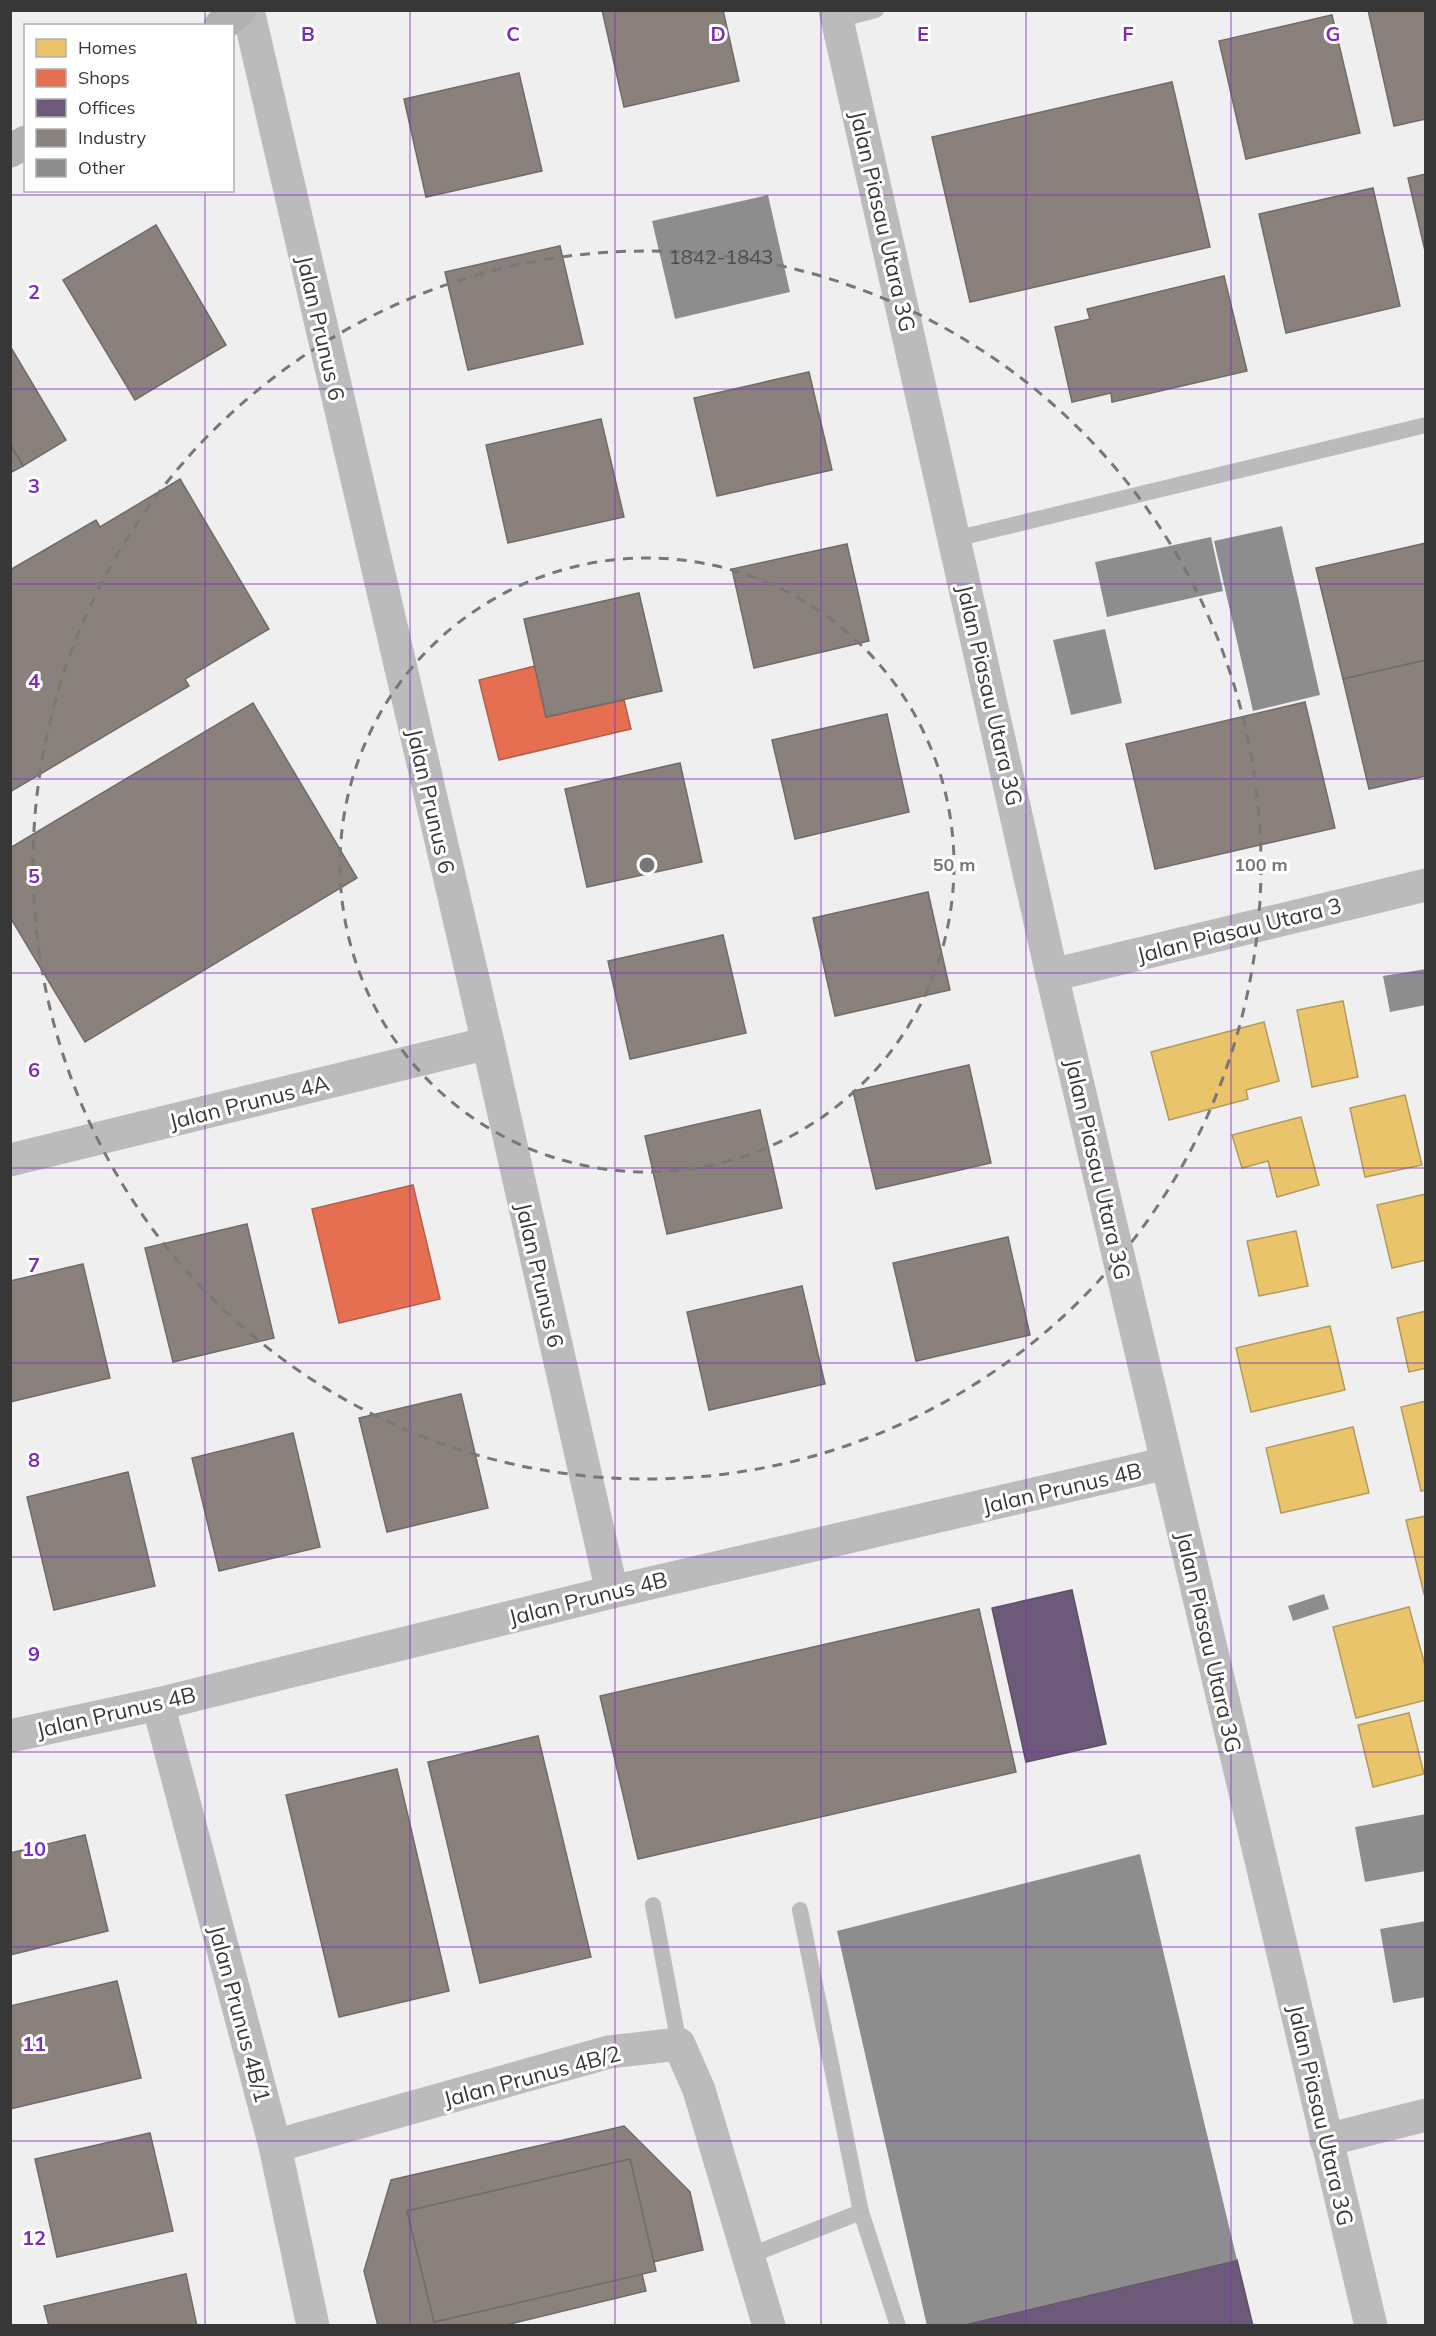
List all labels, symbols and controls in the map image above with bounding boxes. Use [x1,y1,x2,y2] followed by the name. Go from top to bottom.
[301,21,315,46] text: B
[506,21,520,46] text: C
[710,21,726,46] text: D
[917,21,929,46] text: E
[1122,21,1134,46] text: F
[1326,21,1340,46] text: G
[24,24,234,192] legend
[78,36,137,59] text: Homes
[78,66,130,89] text: Shops
[78,96,136,119] text: Offices
[844,108,922,334] street label: Jalan Piasau Utara 3G
[78,126,147,149] text: Industry
[78,156,126,179] text: Other
[669,244,773,269] house number: 1842-1843
[291,253,351,403] street label: Jalan Prunus 6
[28,279,40,304] text: 2
[28,473,40,498] text: 3
[951,582,1029,808] street label: Jalan Piasau Utara 3G
[28,668,40,693] text: 4
[401,726,461,876] street label: Jalan Prunus 6
[933,853,975,876] text: 50 m
[1234,853,1288,876] text: 100 m
[637,855,657,875] centre of rings
[28,863,40,888] text: 5
[1134,891,1344,969] street label: Jalan Piasau Utara 3
[1059,1056,1137,1282] street label: Jalan Piasau Utara 3G
[28,1057,40,1082] text: 6
[166,1069,332,1135] street label: Jalan Prunus 4A
[510,1200,570,1350] street label: Jalan Prunus 6
[28,1252,40,1277] text: 7
[28,1447,40,1472] text: 8
[980,1456,1144,1520] street label: Jalan Prunus 4B
[1170,1529,1248,1755] street label: Jalan Piasau Utara 3G
[506,1565,670,1631] street label: Jalan Prunus 4B
[28,1641,40,1666] text: 9
[34,1680,198,1744] street label: Jalan Prunus 4B
[22,1836,46,1861] text: 10
[203,1922,277,2106] street label: Jalan Prunus 4B/1
[1282,2002,1360,2228] street label: Jalan Piasau Utara 3G
[22,2031,46,2056] text: 11
[440,2039,624,2113] street label: Jalan Prunus 4B/2
[22,2225,46,2250] text: 12

